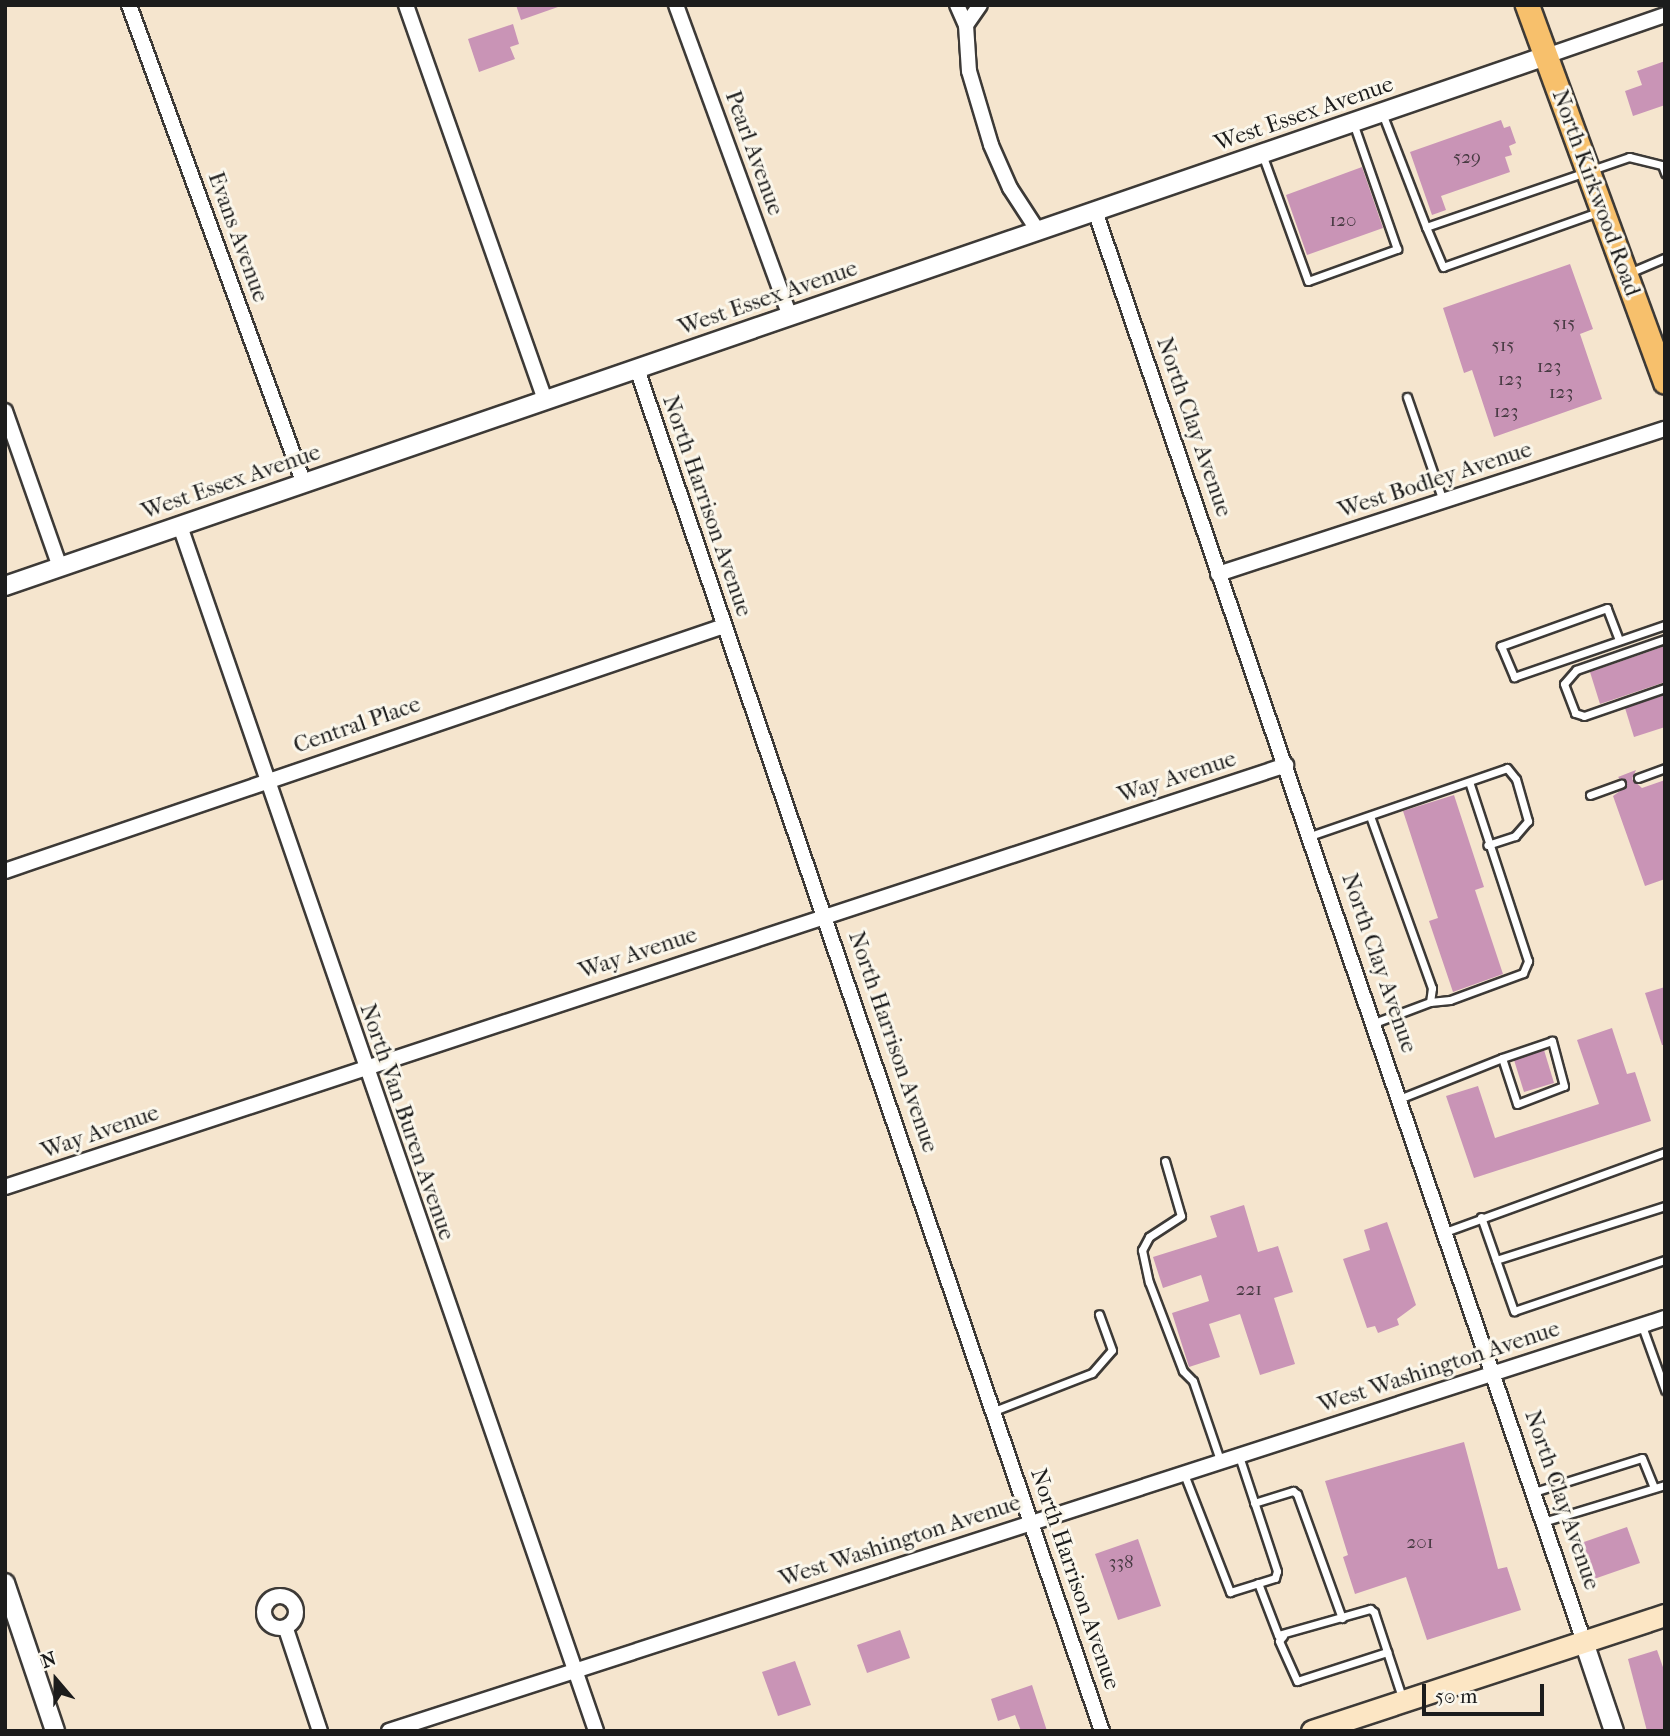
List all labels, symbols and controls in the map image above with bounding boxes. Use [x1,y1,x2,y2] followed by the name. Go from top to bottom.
[1211,70,1397,158] street label: West Essex Avenue
[1546,86,1646,300] street label: North Kirkwood Road
[719,87,789,219] street label: Pearl Avenue
[1453,147,1481,169] house number: 529
[202,168,274,306] street label: Evans Avenue
[1329,210,1357,232] house number: 120
[675,254,861,342] street label: West Essex Avenue
[1552,313,1576,335] house number: 515
[1150,334,1238,520] street label: North Clay Avenue
[1491,335,1515,357] house number: 515
[1537,356,1561,378] house number: 123
[1498,369,1522,391] house number: 123
[1549,382,1573,404] house number: 123
[656,392,758,620] street label: North Harrison Avenue
[1494,401,1518,423] house number: 123
[1335,436,1535,524] street label: West Bodley Avenue
[138,438,324,526] street label: West Essex Avenue
[290,690,424,760] street label: Central Place
[1114,745,1240,809] street label: Way Avenue
[1335,870,1423,1056] street label: North Clay Avenue
[575,921,701,985] street label: Way Avenue
[842,928,944,1156] street label: North Harrison Avenue
[354,1000,460,1244] street label: North Van Buren Avenue
[38,1099,162,1165] street label: Way Avenue
[1236,1279,1262,1301] house number: 221
[1315,1315,1563,1419] street label: West Washington Avenue
[1518,1407,1606,1593] street label: North Clay Avenue
[1024,1465,1126,1693] street label: North Harrison Avenue
[776,1489,1024,1593] street label: West Washington Avenue
[1407,1532,1433,1554] house number: 201
[1108,1552,1134,1574] house number: 338
[21,1645,91,1715] north arrow
[38,1647,59,1673] text: N
[1425,1670,1548,1714] scale bar
[1435,1684,1478,1708] text: 50 m

